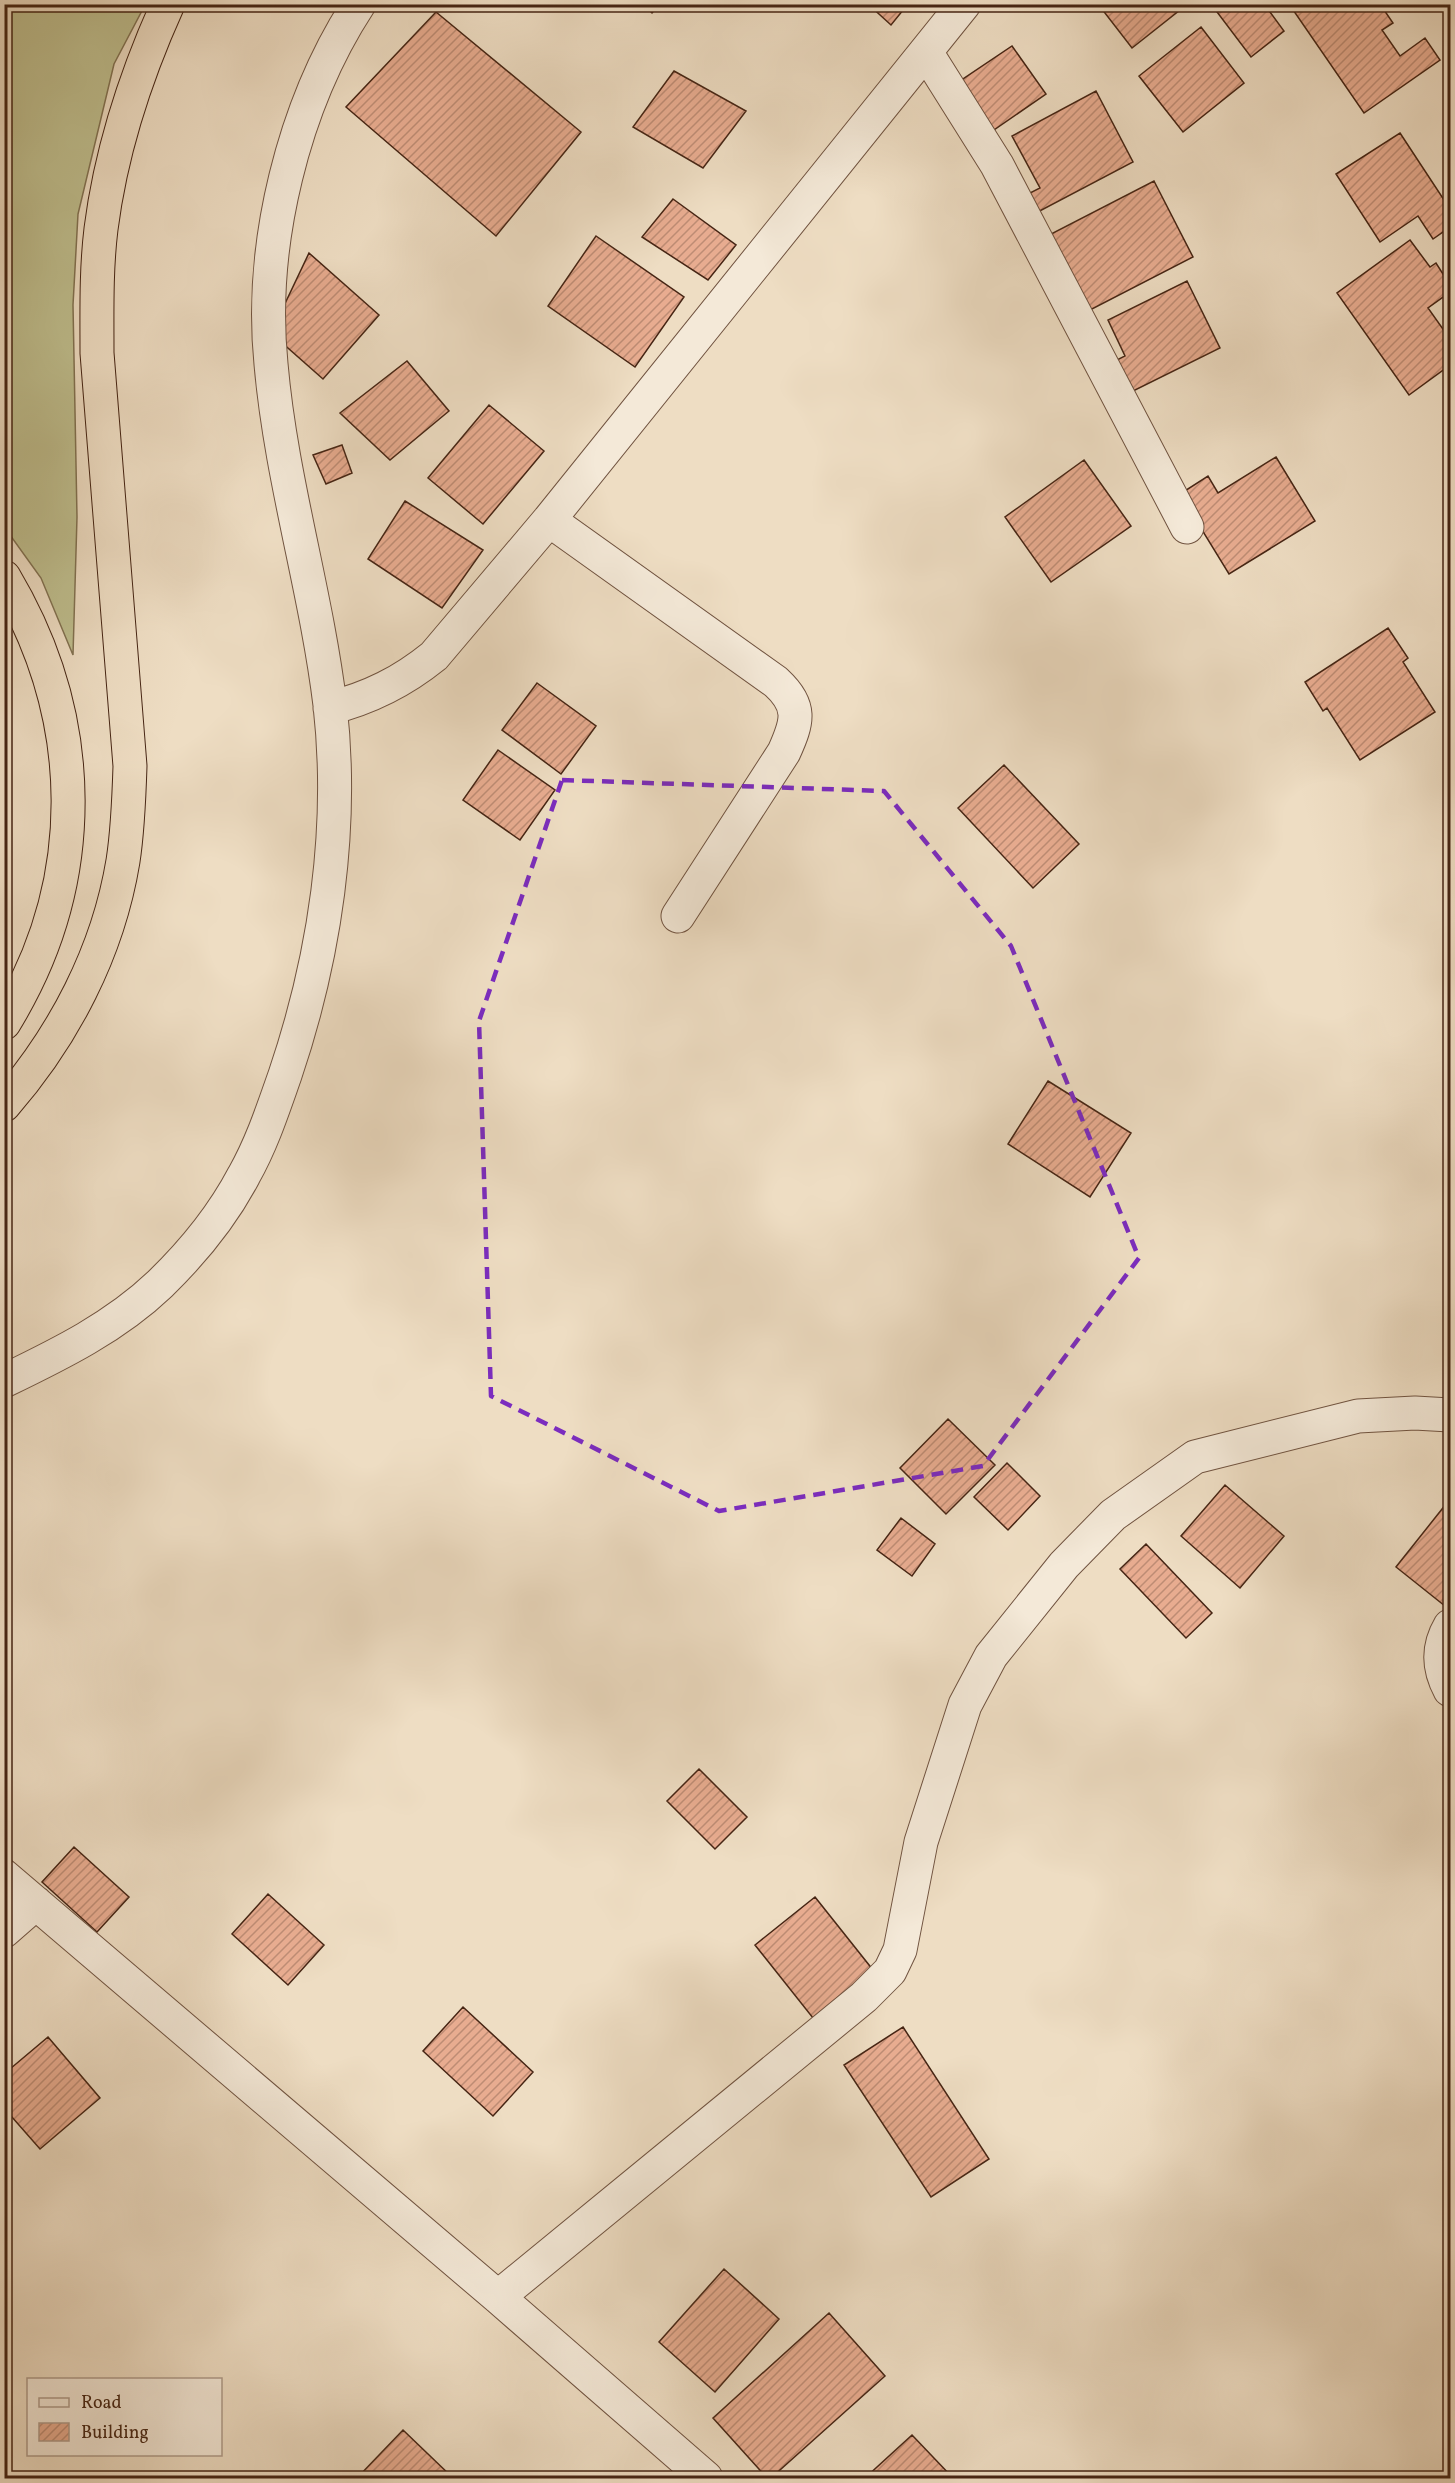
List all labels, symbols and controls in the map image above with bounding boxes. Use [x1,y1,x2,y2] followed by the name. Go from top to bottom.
[27,2378,222,2456] legend
[81,2391,122,2416] text: Road
[81,2421,149,2446] text: Building

